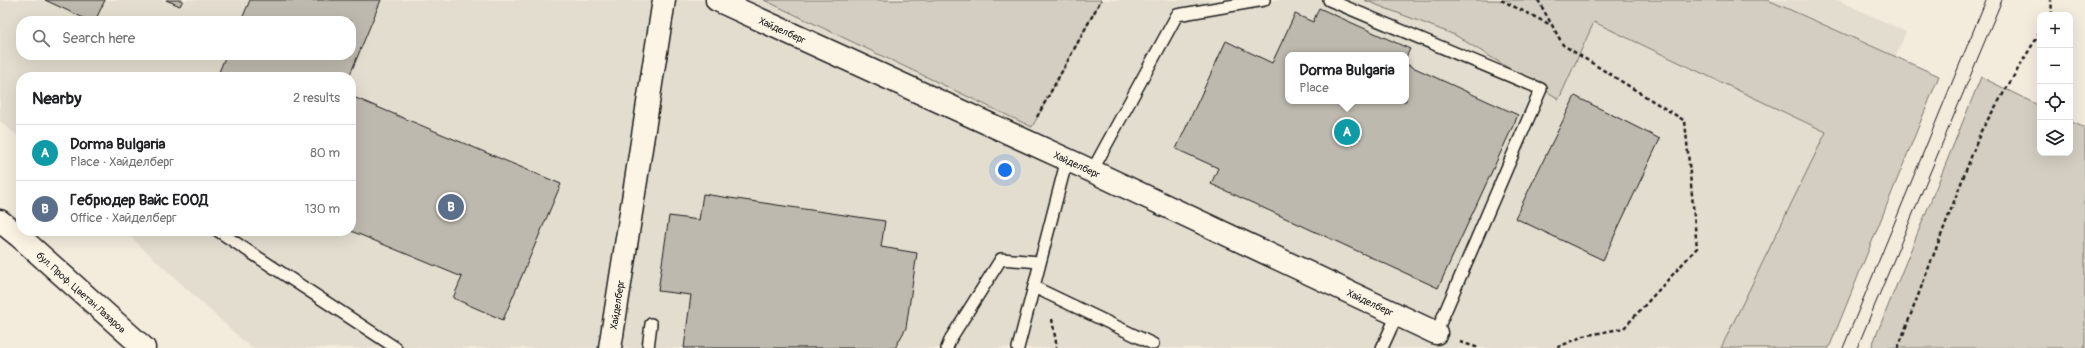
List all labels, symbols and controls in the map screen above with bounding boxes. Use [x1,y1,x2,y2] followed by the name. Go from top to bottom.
[2037,12,2073,156] map controls
[2037,12,2073,48] button: +
[757,15,808,47] street label: Хайделберг
[16,16,356,60] search box
[30,27,52,49] icon: search
[62,29,135,48] text: Search here
[2037,48,2073,84] button: −
[1285,52,1409,104] popup
[1299,61,1395,80] text: Dorma Bulgaria
[1299,80,1329,96] text: Place
[2037,84,2073,120] button: locate
[32,88,81,109] text: Nearby
[293,90,340,106] text: 2 results
[1334,117,1360,147] pin: A
[2037,120,2073,156] button: layers
[70,135,166,154] text: Dorma Bulgaria
[41,145,49,161] text: A
[310,145,340,161] text: 80 m
[1052,149,1103,181] street label: Хайделберг
[70,154,174,170] text: Place · Хайделберг
[995,160,1015,180] your location
[70,191,208,210] text: Гебрюдер Вайс ЕООД
[438,192,464,222] pin: B
[41,201,49,217] text: B
[304,201,340,217] text: 130 m
[70,210,177,226] text: Office · Хайделберг
[33,249,128,336] street label: бул. Проф. Цветан Лазаров
[608,279,628,330] street label: Хайделберг
[1345,287,1396,319] street label: Хайделберг

